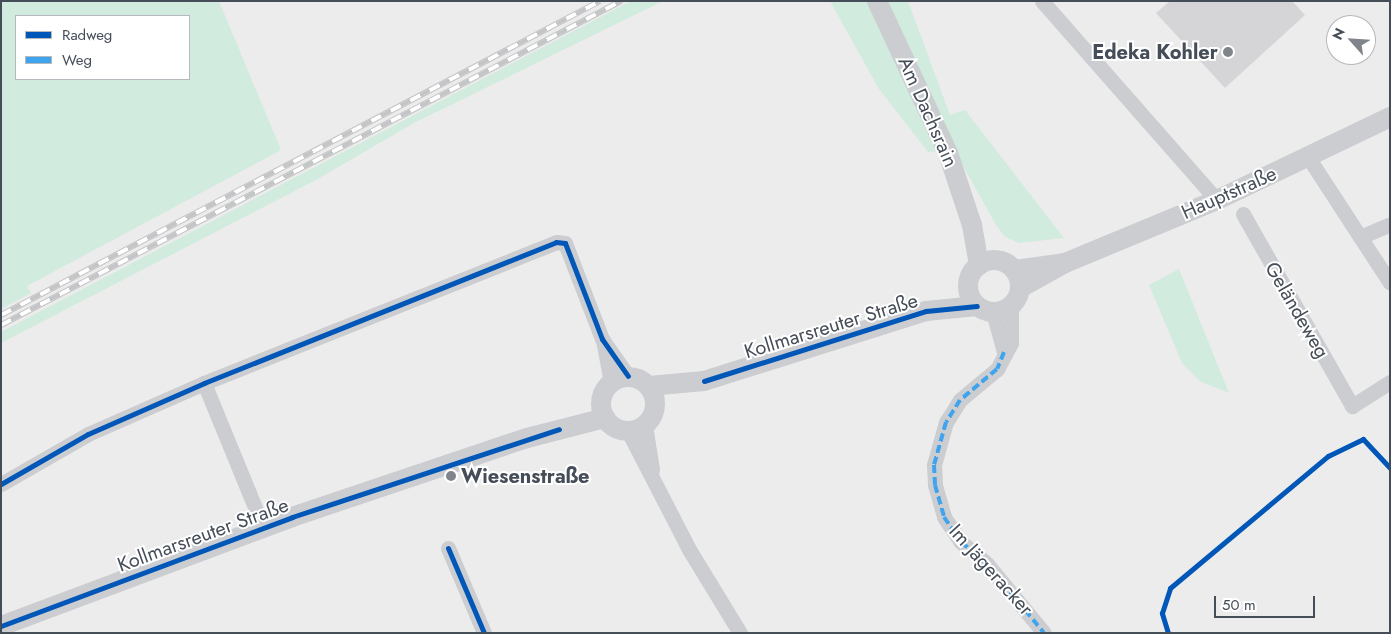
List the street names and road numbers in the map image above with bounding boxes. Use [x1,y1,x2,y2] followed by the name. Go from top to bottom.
[893,53,963,171] street label: Am Dachsrain
[1178,161,1280,225] street label: Hauptstraße
[1260,258,1334,362] street label: Geländeweg
[741,288,921,364] street label: Kollmarsreuter Straße
[114,493,292,577] street label: Kollmarsreuter Straße
[944,519,1038,621] street label: Im Jägeracker

